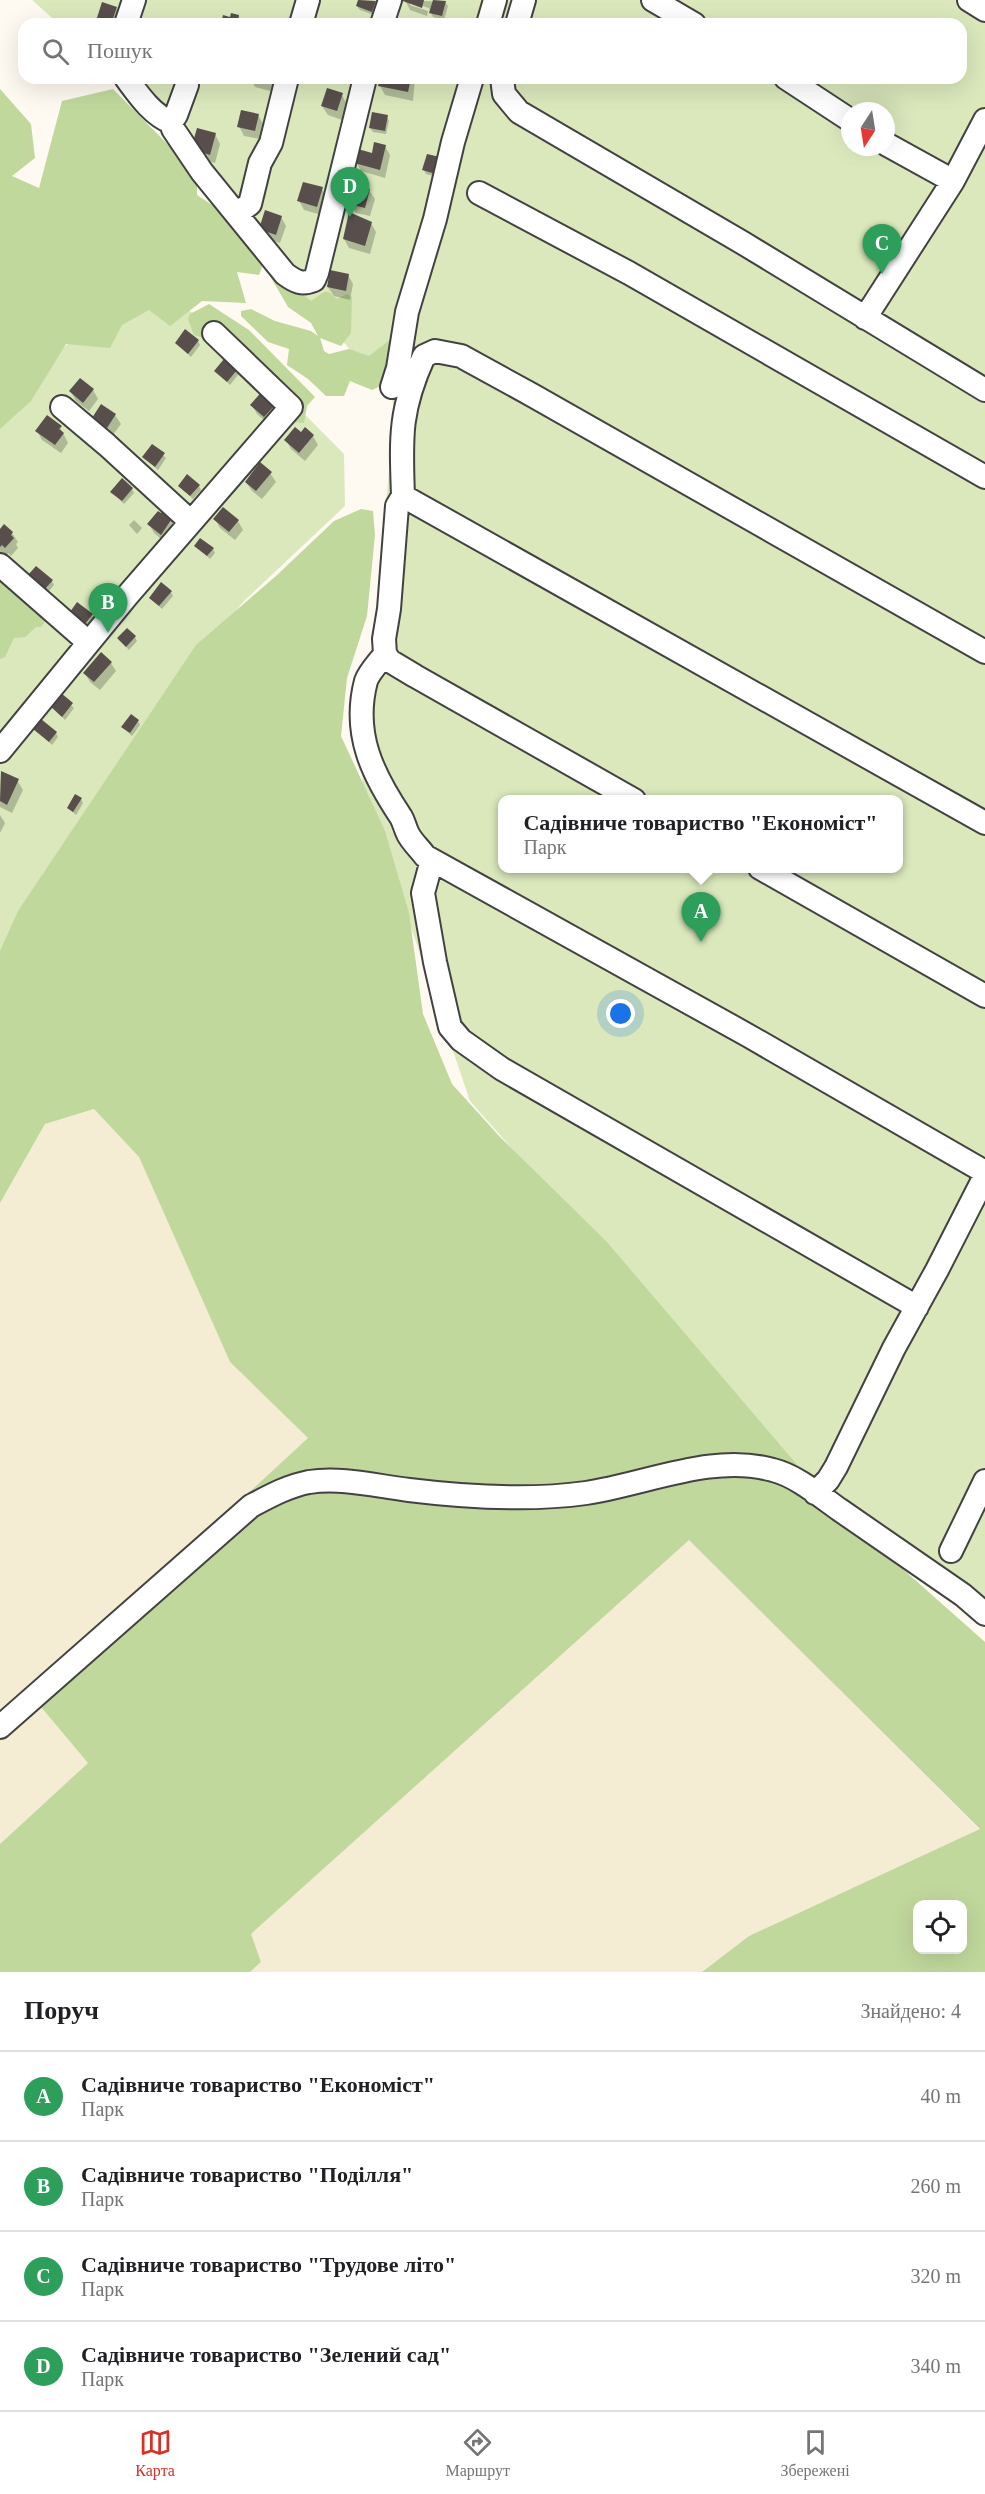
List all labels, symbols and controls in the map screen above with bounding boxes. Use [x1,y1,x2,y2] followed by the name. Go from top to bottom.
[18,18,967,84] search box
[39,35,72,68] icon: search
[87,38,153,63] text: Пошук
[841,102,895,156] north arrow
[330,168,370,217] pin: D
[862,224,902,274] pin: C
[88,584,128,633] pin: B
[498,795,903,873] popup
[523,810,878,835] text: Садівниче товариство "Економіст"
[523,836,567,858] text: Парк
[682,892,720,942] pin: A
[606,999,635,1028] your location
[913,1900,967,1954] map controls
[913,1900,967,1954] button: locate
[24,1996,99,2025] text: Поруч
[860,2000,961,2022] text: Знайдено: 4
[81,2072,435,2097] text: Садівниче товариство "Економіст"
[36,2085,51,2107] text: A
[920,2085,961,2107] text: 40 m
[81,2098,124,2120] text: Парк
[81,2162,413,2187] text: Садівниче товариство "Поділля"
[37,2175,50,2197] text: B
[910,2175,961,2197] text: 260 m
[81,2188,124,2210] text: Парк
[81,2252,456,2277] text: Садівниче товариство "Трудове літо"
[36,2265,51,2287] text: C
[910,2265,961,2287] text: 320 m
[81,2278,124,2300] text: Парк
[81,2342,451,2367] text: Садівниче товариство "Зелений сад"
[36,2355,51,2377] text: D
[910,2355,961,2377] text: 340 m
[81,2368,124,2390] text: Парк
[135,2426,175,2480] tab: Карта
[446,2426,510,2480] tab: Маршрут
[781,2426,850,2480] tab: Збережені

